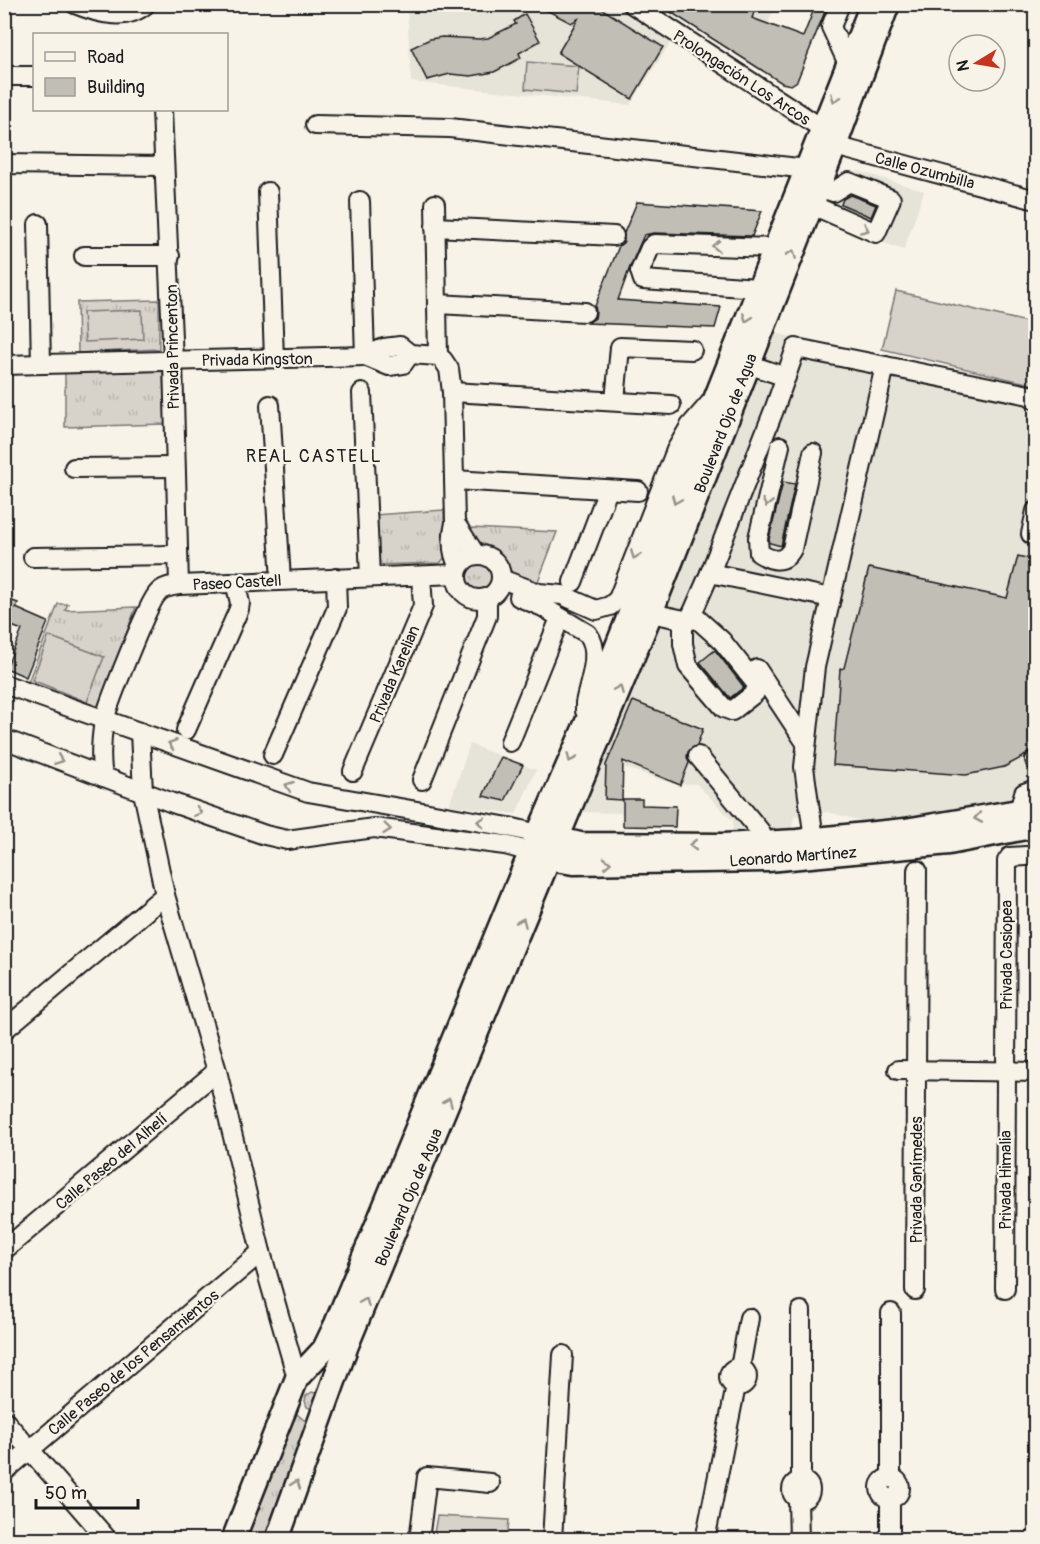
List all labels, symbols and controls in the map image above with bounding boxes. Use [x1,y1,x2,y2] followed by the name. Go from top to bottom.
[669,26,814,130] street label: Prolongación Los Arcos
[33,33,228,111] legend
[947,33,1007,93] north arrow
[87,46,124,69] text: Road
[952,58,974,73] text: N
[87,76,145,99] text: Building
[830,92,843,103] one-way arrow
[873,148,977,194] street label: Calle Ozumbilla
[859,221,870,233] one-way arrow
[711,240,720,253] one-way arrow
[785,250,797,261] one-way arrow
[162,284,184,410] street label: Privada Princenton
[742,312,754,323] one-way arrow
[201,349,313,371] street label: Privada Kingston
[690,351,762,496] street label: Boulevard Ojo de Agua
[246,445,382,468] district label: REAL CASTELL
[671,493,683,504] one-way arrow
[761,498,774,508] one-way arrow
[630,549,642,560] one-way arrow
[192,571,282,595] street label: Paseo Castell
[365,623,424,726] street label: Privada Karelian
[612,685,624,696] one-way arrow
[167,738,178,751] one-way arrow
[566,752,578,763] one-way arrow
[53,753,64,765] one-way arrow
[284,780,295,793] one-way arrow
[192,804,202,817] one-way arrow
[973,811,983,824] one-way arrow
[476,816,486,829] one-way arrow
[382,822,392,835] one-way arrow
[688,839,697,851] one-way arrow
[729,843,857,871] street label: Leonardo Martínez
[602,857,611,869] one-way arrow
[997,900,1017,1010] street label: Privada Casiopea
[515,918,527,929] one-way arrow
[441,1098,453,1109] one-way arrow
[52,1109,172,1214] street label: Calle Paseo del Alhelí
[907,1116,927,1244] street label: Privada Ganímedes
[371,1125,447,1269] street label: Boulevard Ojo de Agua
[996,1130,1016,1230] street label: Privada Himalia
[44,1285,223,1440] street label: Calle Paseo de los Pensamientos
[358,1297,370,1308] one-way arrow
[36,1472,138,1510] scale bar
[289,1479,302,1490] one-way arrow
[45,1482,87,1505] text: 50 m

